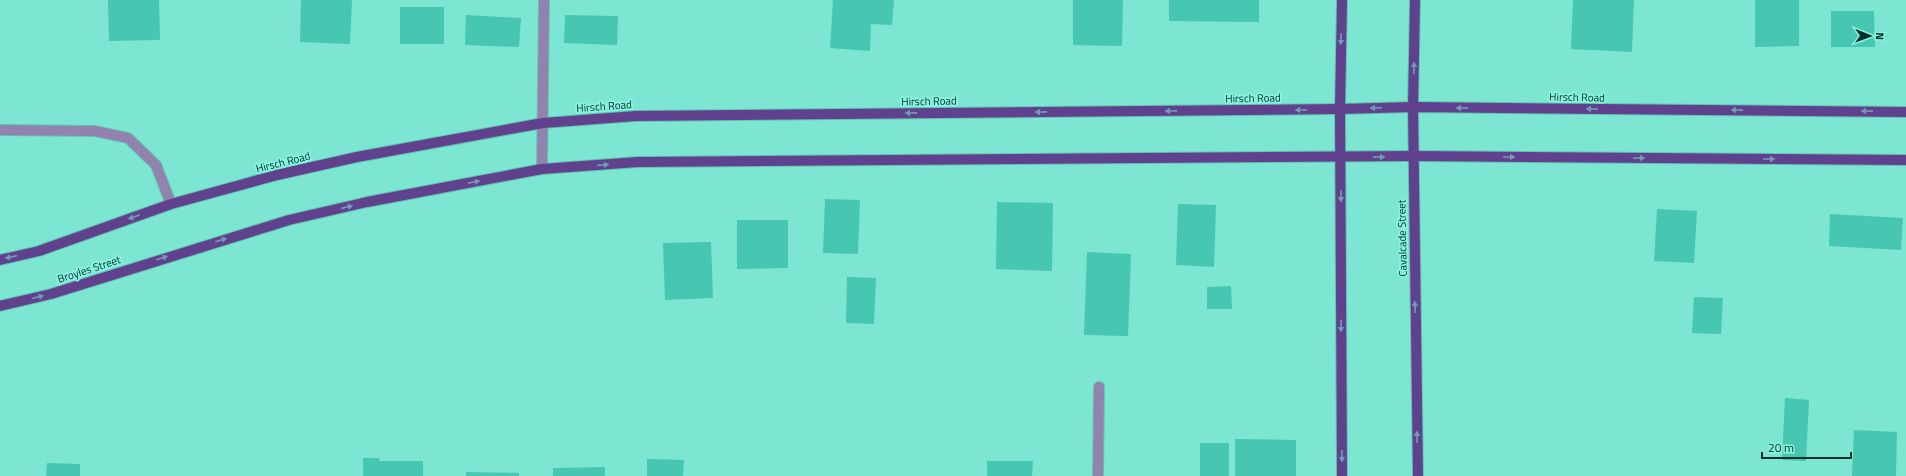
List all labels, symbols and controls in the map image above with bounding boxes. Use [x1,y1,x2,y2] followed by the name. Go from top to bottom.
[1850,16,1890,56] north arrow
[1872,32,1888,40] text: N
[1338,33,1344,46] one-way arrow
[1410,62,1417,74] one-way arrow
[1549,89,1605,105] street label: Hirsch Road
[1225,90,1281,106] street label: Hirsch Road
[901,93,957,109] street label: Hirsch Road
[576,96,633,116] street label: Hirsch Road
[1369,105,1382,111] one-way arrow
[1455,105,1468,111] one-way arrow
[1585,106,1598,112] one-way arrow
[1294,107,1307,113] one-way arrow
[1730,107,1743,113] one-way arrow
[1164,108,1177,114] one-way arrow
[1860,108,1873,114] one-way arrow
[1034,109,1047,115] one-way arrow
[904,110,917,116] one-way arrow
[254,147,312,177] street label: Hirsch Road
[1373,154,1386,160] one-way arrow
[1503,154,1516,160] one-way arrow
[1633,155,1646,161] one-way arrow
[1763,156,1776,162] one-way arrow
[597,161,609,168] one-way arrow
[468,179,481,185] one-way arrow
[1337,190,1344,202] one-way arrow
[1393,199,1411,277] street label: Cavalcade Street
[341,203,353,209] one-way arrow
[128,215,140,221] one-way arrow
[216,237,228,243] one-way arrow
[55,251,123,287] street label: Broyles Street
[5,255,17,261] one-way arrow
[156,255,168,261] one-way arrow
[32,293,44,299] one-way arrow
[1412,300,1418,313] one-way arrow
[1338,320,1344,333] one-way arrow
[1414,430,1420,443] one-way arrow
[1762,434,1851,460] scale bar
[1768,438,1794,457] text: 20 m
[1339,450,1345,463] one-way arrow

